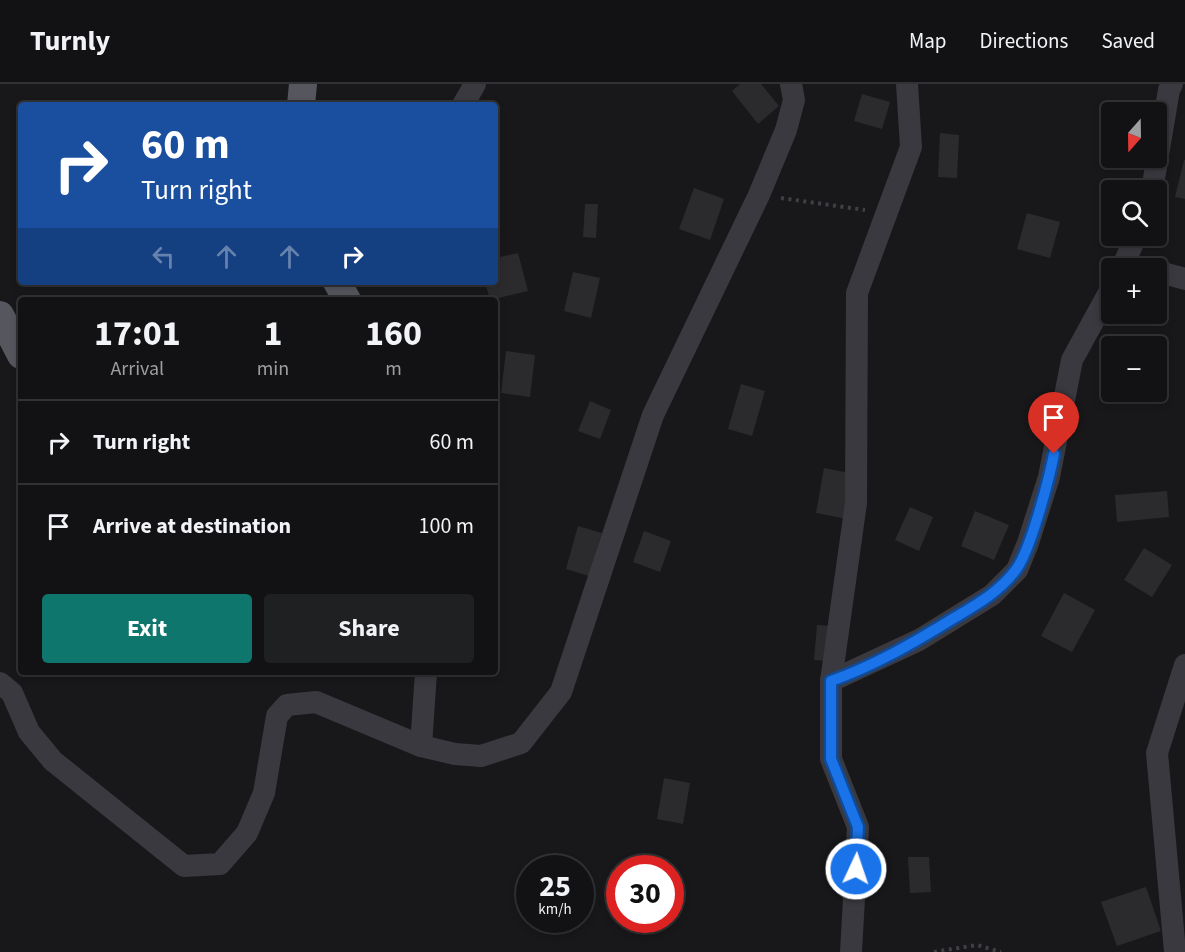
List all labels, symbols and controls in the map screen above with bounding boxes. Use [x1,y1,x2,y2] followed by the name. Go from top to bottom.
[30,21,110,61] text: Turnly
[909,26,947,56] text: Map
[980,26,1068,56] text: Directions
[1101,26,1155,56] text: Saved
[1101,102,1167,168] north arrow
[1101,102,1167,402] map controls
[141,115,230,175] text: 60 m
[42,126,120,204] icon: right
[141,171,252,210] text: Turn right
[1101,180,1167,246] button: search
[147,240,180,273] icon: left
[210,240,243,273] icon: ahead
[273,240,306,273] icon: ahead
[336,240,369,273] icon: right
[1101,258,1167,324] button: +
[94,308,181,359] text: 17:01
[263,308,282,359] text: 1
[365,308,422,359] text: 160
[1101,336,1167,402] button: −
[110,355,164,383] text: Arrival
[257,355,289,383] text: min
[385,355,402,383] text: m
[1028,392,1079,454] pin
[1037,401,1070,434] icon: arrive
[42,426,75,459] icon: right
[93,426,190,458] text: Turn right
[429,426,474,458] text: 60 m
[42,510,75,543] icon: arrive
[93,510,291,542] text: Arrive at destination
[419,510,474,542] text: 100 m
[42,594,252,663] button: Exit
[264,594,474,663] button: Share
[824,837,888,901] position arrow
[606,855,684,933] speed limit sign: 30
[539,865,571,908] text: 25
[538,899,572,920] text: km/h

